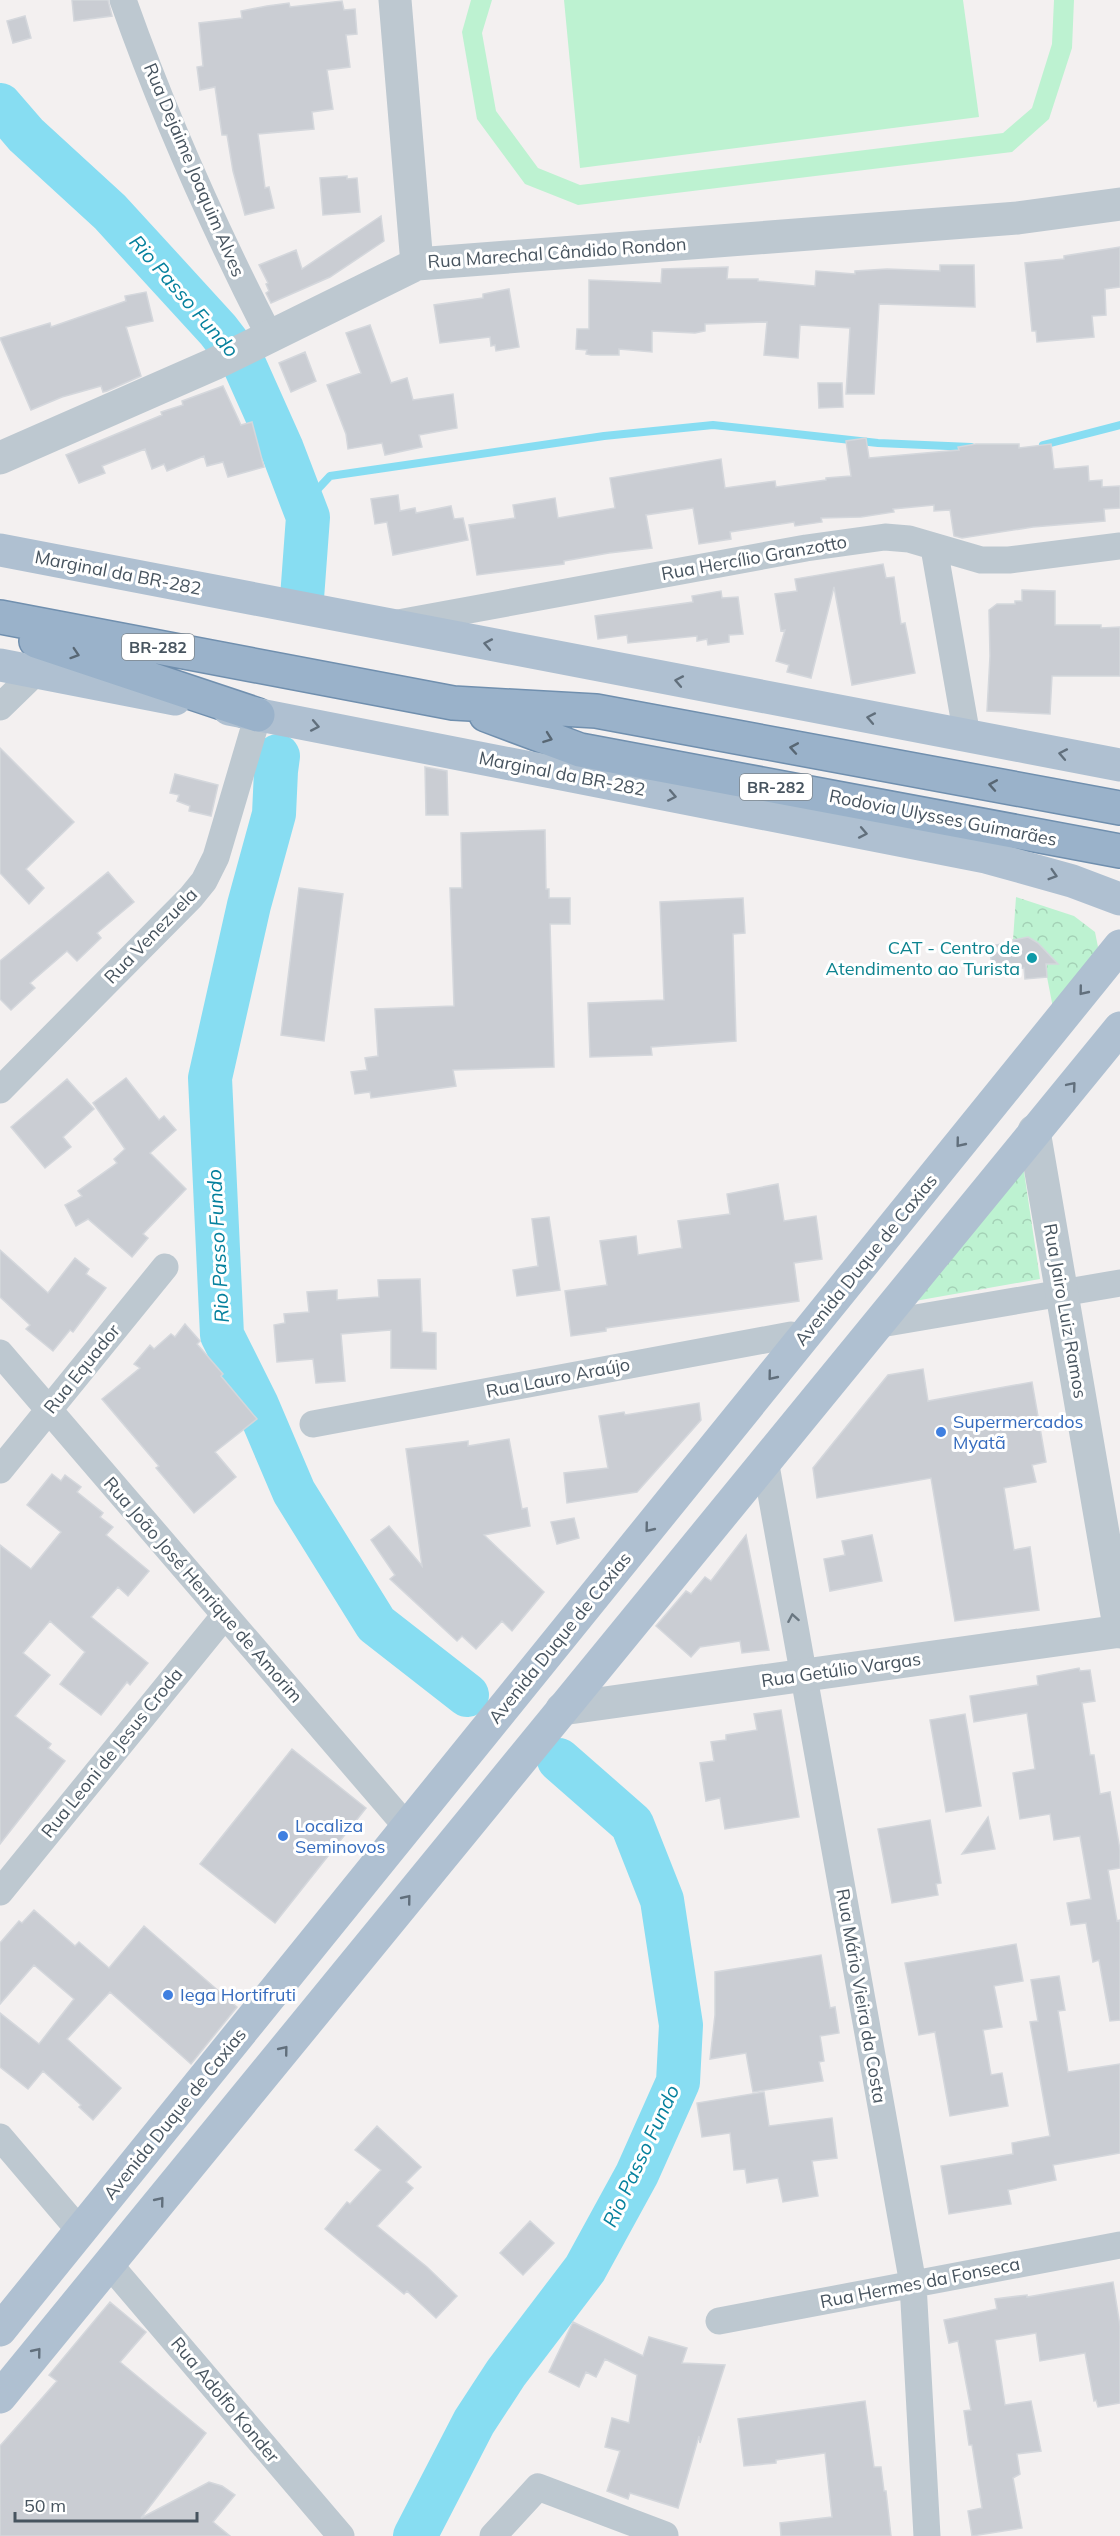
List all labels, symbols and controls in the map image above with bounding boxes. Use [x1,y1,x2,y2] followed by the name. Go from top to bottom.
[139,60,250,280] street label: Rua Dejaime Joaquim Alves
[124,229,244,362] water label: Rio Passo Fundo
[427,232,687,273] street label: Rua Marechal Cândido Rondon
[659,530,849,585] street label: Rua Hercílio Granzotto
[33,545,203,600] street label: Marginal da BR-282
[122,634,194,660] road number: BR-282
[483,638,493,651] one-way arrow
[69,647,80,660] one-way arrow
[675,675,685,688] one-way arrow
[866,712,876,725] one-way arrow
[310,719,320,732] one-way arrow
[542,730,552,743] one-way arrow
[789,742,799,755] one-way arrow
[477,746,647,801] street label: Marginal da BR-282
[1058,748,1068,761] one-way arrow
[740,774,812,800] road number: BR-282
[988,779,998,792] one-way arrow
[827,784,1059,851] street label: Rodovia Ulysses Guimarães
[666,789,676,802] one-way arrow
[858,826,868,839] one-way arrow
[1047,868,1058,881] one-way arrow
[99,883,202,988] street label: Rua Venezuela
[826,936,1020,980] place label: CAT - Centro de Atendimento ao Turista
[1025,951,1039,965] marker: CAT - Centro de Atendimento ao Turista
[1080,984,1091,995] one-way arrow
[1064,1082,1075,1093] one-way arrow
[957,1136,968,1147] one-way arrow
[201,1169,234,1324] water label: Rio Passo Fundo
[789,1169,942,1350] street label: Avenida Duque de Caxias
[1039,1222,1092,1400] street label: Rua Jairo Luiz Ramos
[39,1319,125,1418] street label: Rua Equador
[484,1352,632,1403] street label: Rua Lauro Araújo
[768,1369,779,1380] one-way arrow
[953,1410,1083,1454] place label: Supermercados Myatã
[934,1425,948,1439] marker: Supermercados Myatã
[99,1472,308,1707] street label: Rua João José Henrique de Amorim
[645,1521,656,1532] one-way arrow
[483,1547,636,1728] street label: Avenida Duque de Caxias
[788,1613,800,1622] one-way arrow
[760,1647,922,1692] street label: Rua Getúlio Vargas
[36,1663,187,1842] street label: Rua Leoni de Jesus Croda
[295,1814,385,1858] place label: Localiza Seminovos
[276,1829,290,1843] marker: Localiza Seminovos
[831,1887,892,2105] street label: Rua Mário Vieira da Costa
[400,1895,411,1906] one-way arrow
[180,1983,296,2006] place label: Iega Hortifruti
[161,1988,175,2002] marker: Iega Hortifruti
[98,2023,251,2204] street label: Avenida Duque de Caxias
[276,2046,287,2057] one-way arrow
[597,2081,684,2231] water label: Rio Passo Fundo
[153,2197,164,2208] one-way arrow
[818,2252,1022,2313] street label: Rua Hermes da Fonseca
[166,2332,285,2467] street label: Rua Adolfo Konder
[30,2348,41,2359] one-way arrow
[15,2485,196,2523] scale bar
[24,2494,66,2517] text: 50 m

